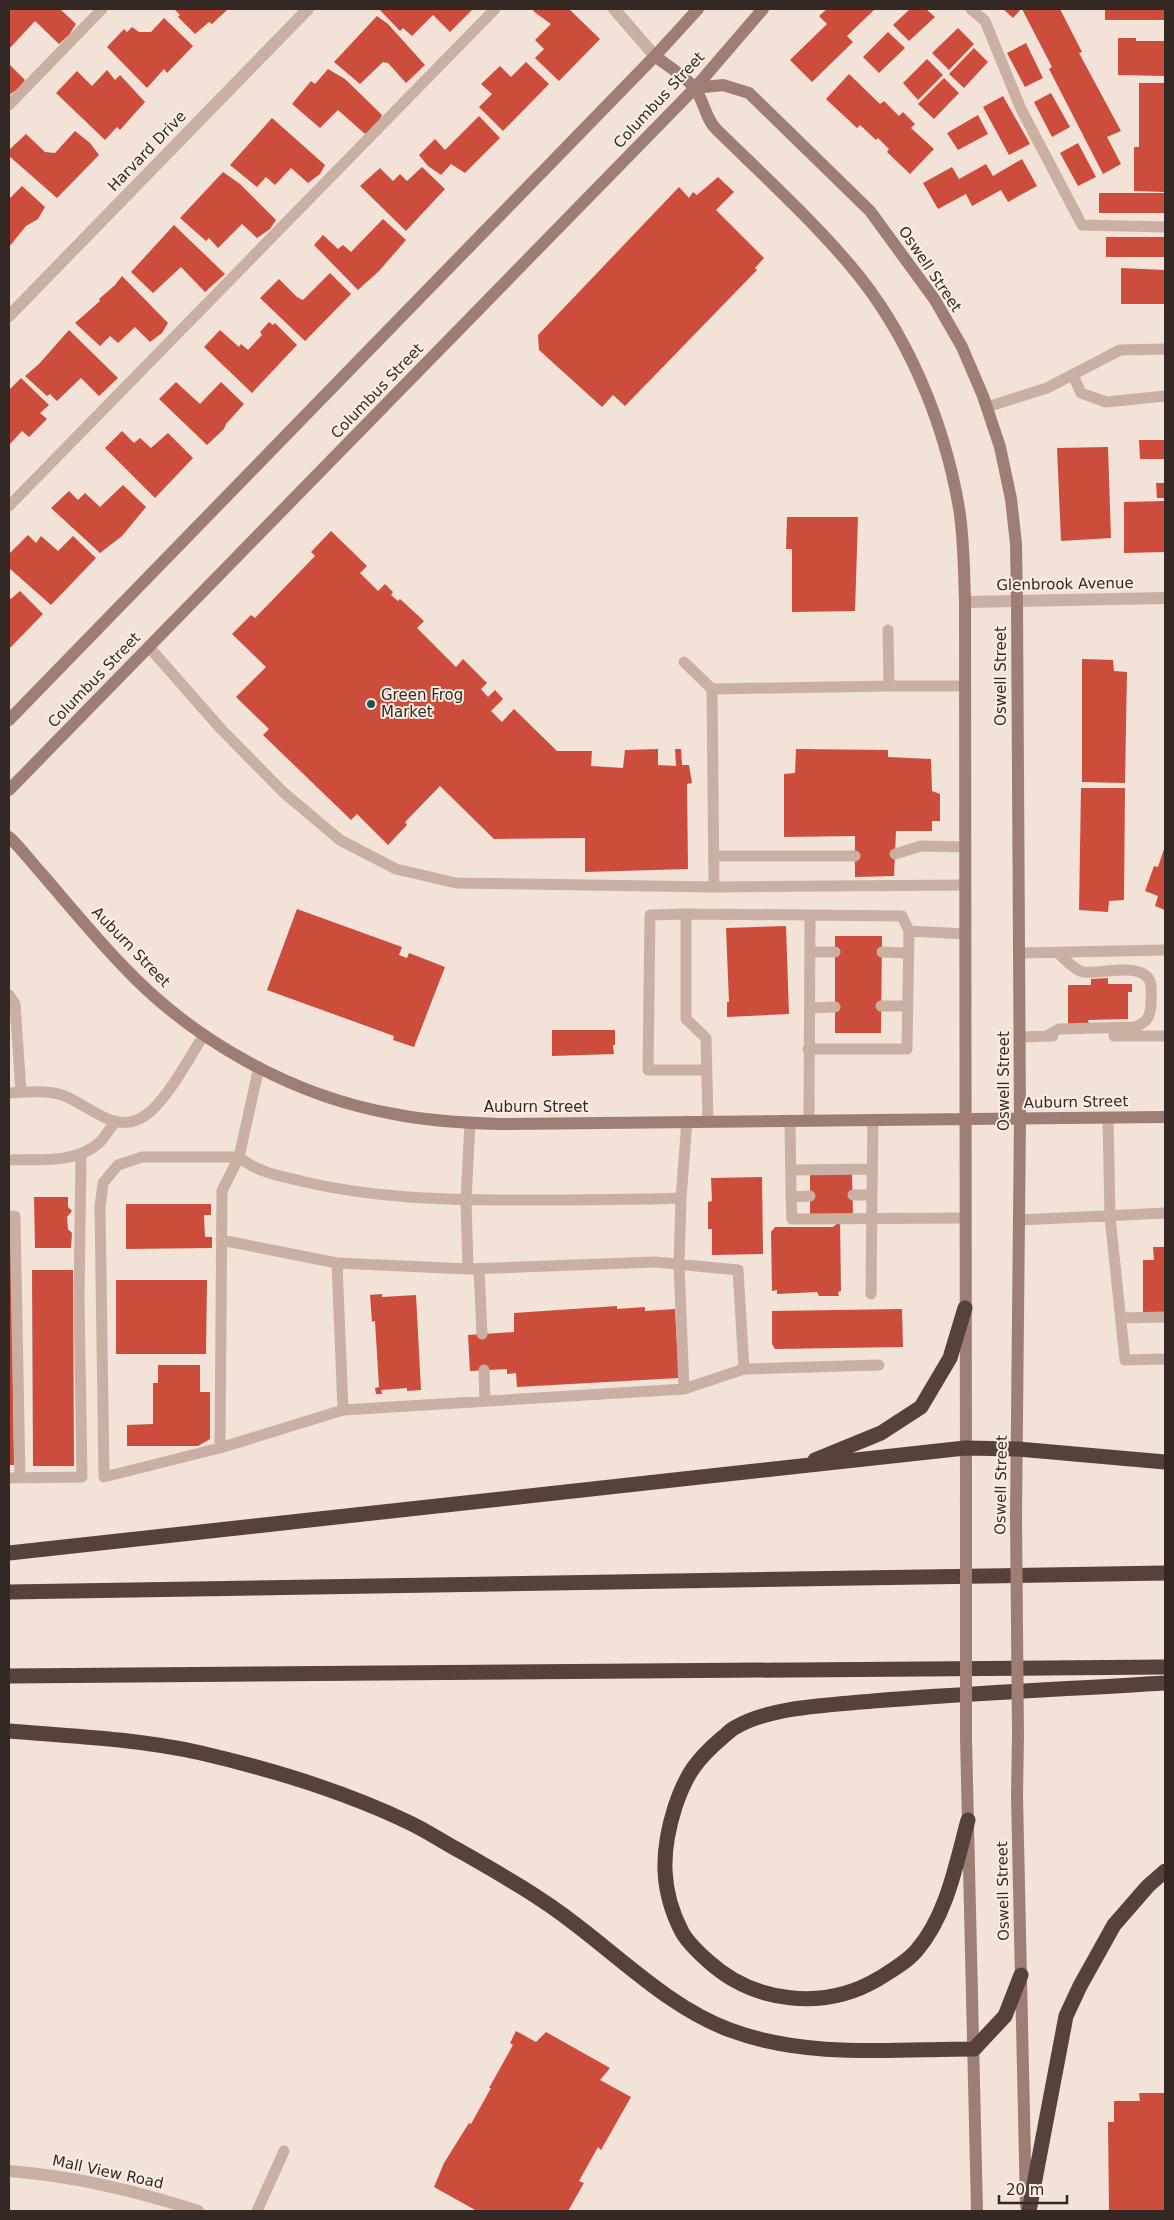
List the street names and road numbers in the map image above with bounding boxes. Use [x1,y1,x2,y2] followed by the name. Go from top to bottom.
[610,48,708,152] street label: Columbus Street
[104,107,190,195] street label: Harvard Drive
[895,223,965,315] street label: Oswell Street
[327,340,427,442] street label: Columbus Street
[996,574,1134,594] street label: Glenbrook Avenue
[992,626,1010,726] street label: Oswell Street
[44,629,144,731] street label: Columbus Street
[88,903,174,991] street label: Auburn Street
[995,1031,1013,1131] street label: Oswell Street
[1024,1092,1129,1112] street label: Auburn Street
[484,1098,588,1116] street label: Auburn Street
[991,1435,1011,1535] street label: Oswell Street
[993,1841,1013,1941] street label: Oswell Street
[51,2151,165,2193] street label: Mall View Road

